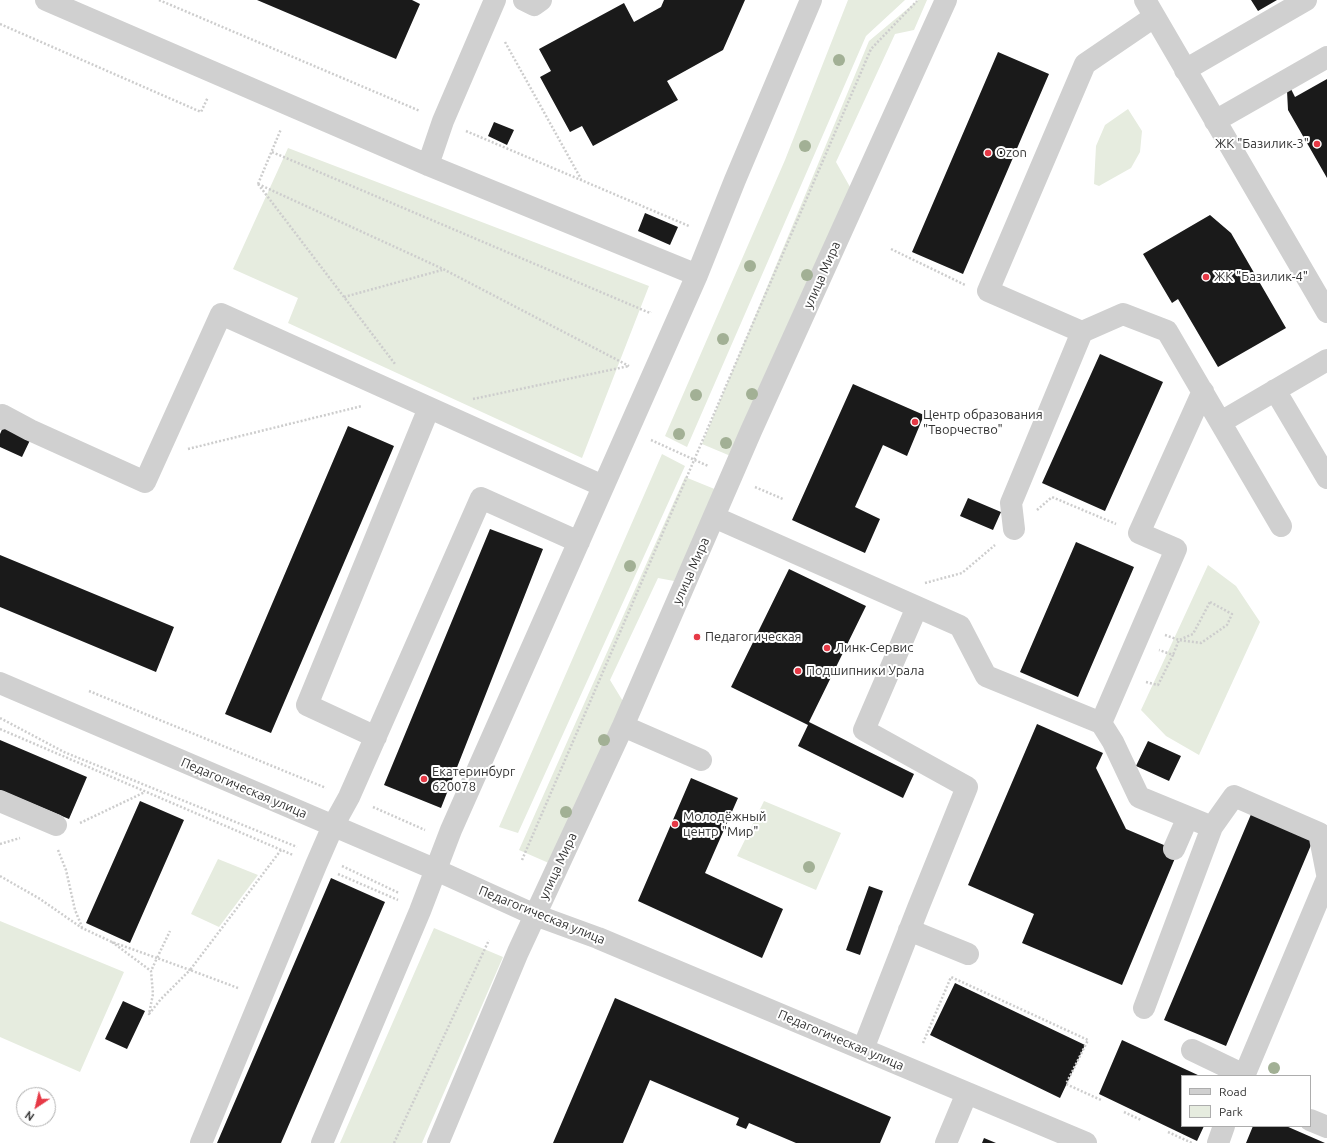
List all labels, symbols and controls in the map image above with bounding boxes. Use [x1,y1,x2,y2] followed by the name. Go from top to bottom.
[1215,136,1309,152] place label: ЖК "Базилик-3"
[1312,139,1322,149] marker: ЖК "Базилик-3"
[996,145,1027,161] place label: Ozon
[983,148,993,158] marker: Ozon
[800,239,844,311] street label: улица Мира
[1214,269,1308,285] place label: ЖК "Базилик-4"
[1201,272,1211,282] marker: ЖК "Базилик-4"
[923,407,1043,438] place label: Центр образования "Творчество"
[910,417,920,427] marker: Центр образования "Творчество"
[669,535,713,607] street label: улица Мира
[705,629,802,645] place label: Педагогическая
[692,632,702,642] marker: Педагогическая
[835,640,913,656] place label: Линк-Сервис
[822,643,832,653] marker: Линк-Сервис
[806,663,924,679] place label: Подшипники Урала
[793,666,803,676] marker: Подшипники Урала
[179,754,309,822] street label: Педагогическая улица
[432,764,515,795] place label: Екатеринбург 620078
[419,774,429,784] marker: Екатеринбург 620078
[683,809,766,840] place label: Молодёжный центр "Мир"
[670,819,680,829] marker: Молодёжный центр "Мир"
[536,830,580,902] street label: улица Мира
[476,882,608,948] street label: Педагогическая улица
[776,1006,906,1074] street label: Педагогическая улица
[1181,1075,1311,1127] legend
[1219,1085,1247,1098] text: Road
[16,1087,56,1127] north arrow
[1219,1105,1243,1118] text: Park
[23,1109,36,1123] text: N

